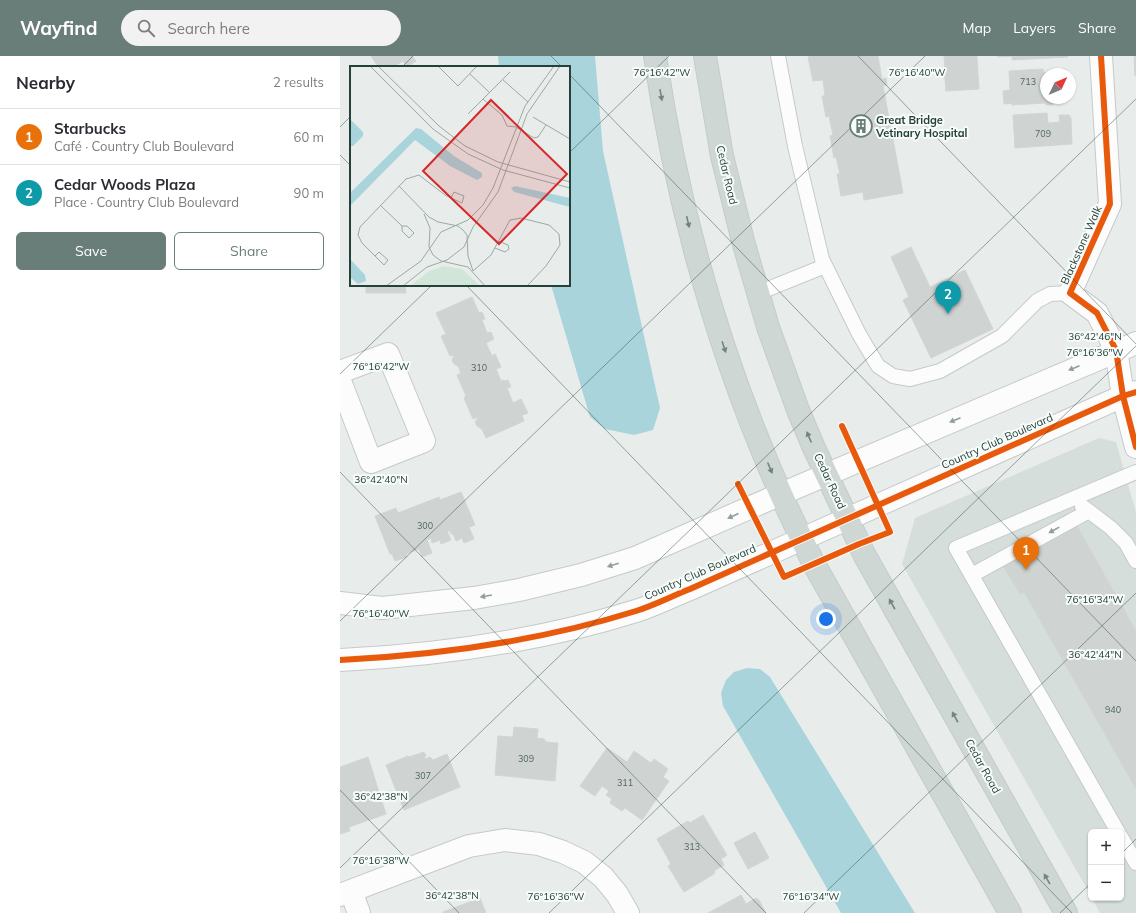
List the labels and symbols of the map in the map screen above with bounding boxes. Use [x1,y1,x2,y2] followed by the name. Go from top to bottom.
[350,66,570,286] inset map
[634,66,690,79] text: 76°16'42"W
[889,66,945,79] text: 76°16'40"W
[1040,68,1076,104] north arrow
[1020,76,1036,87] house number: 713
[658,88,664,101] one-way arrow
[848,113,874,139] building icon: Great Bridge Vetinary Hospital
[875,113,968,140] place label: Great Bridge Vetinary Hospital
[1035,128,1051,139] house number: 709
[713,144,741,206] street label: Cedar Road
[1057,203,1105,287] street label: Blackstone Walk
[685,216,691,228] one-way arrow
[935,281,961,314] pin: 2
[1068,330,1122,343] text: 36°42'46"N
[721,341,727,353] one-way arrow
[1067,346,1123,359] text: 76°16'36"W
[353,360,409,373] text: 76°16'42"W
[471,362,487,373] house number: 310
[1068,366,1080,372] one-way arrow
[939,410,1055,472] street label: Country Club Boulevard
[949,417,960,423] one-way arrow
[806,431,812,443] one-way arrow
[811,451,849,511] street label: Cedar Road
[767,462,773,474] one-way arrow
[354,473,408,486] text: 36°42'40"N
[726,513,738,519] one-way arrow
[417,520,433,531] house number: 300
[1049,526,1060,533] one-way arrow
[1013,537,1039,570] pin: 1
[642,541,758,603] street label: Country Club Boulevard
[606,562,618,568] one-way arrow
[480,593,493,599] one-way arrow
[1067,593,1123,606] text: 76°16'34"W
[889,598,895,610] one-way arrow
[353,607,409,620] text: 76°16'40"W
[816,609,836,629] your location
[1068,648,1122,661] text: 36°42'44"N
[1105,704,1121,715] house number: 940
[952,711,959,723] one-way arrow
[962,736,1004,796] street label: Cedar Road
[518,753,534,764] house number: 309
[415,770,431,781] house number: 307
[617,777,633,788] house number: 311
[354,790,408,803] text: 36°42'38"N
[684,841,700,852] house number: 313
[353,854,409,867] text: 76°16'38"W
[1044,873,1050,885] one-way arrow
[425,889,479,902] text: 36°42'38"N
[528,890,584,903] text: 76°16'36"W
[783,890,839,903] text: 76°16'34"W

